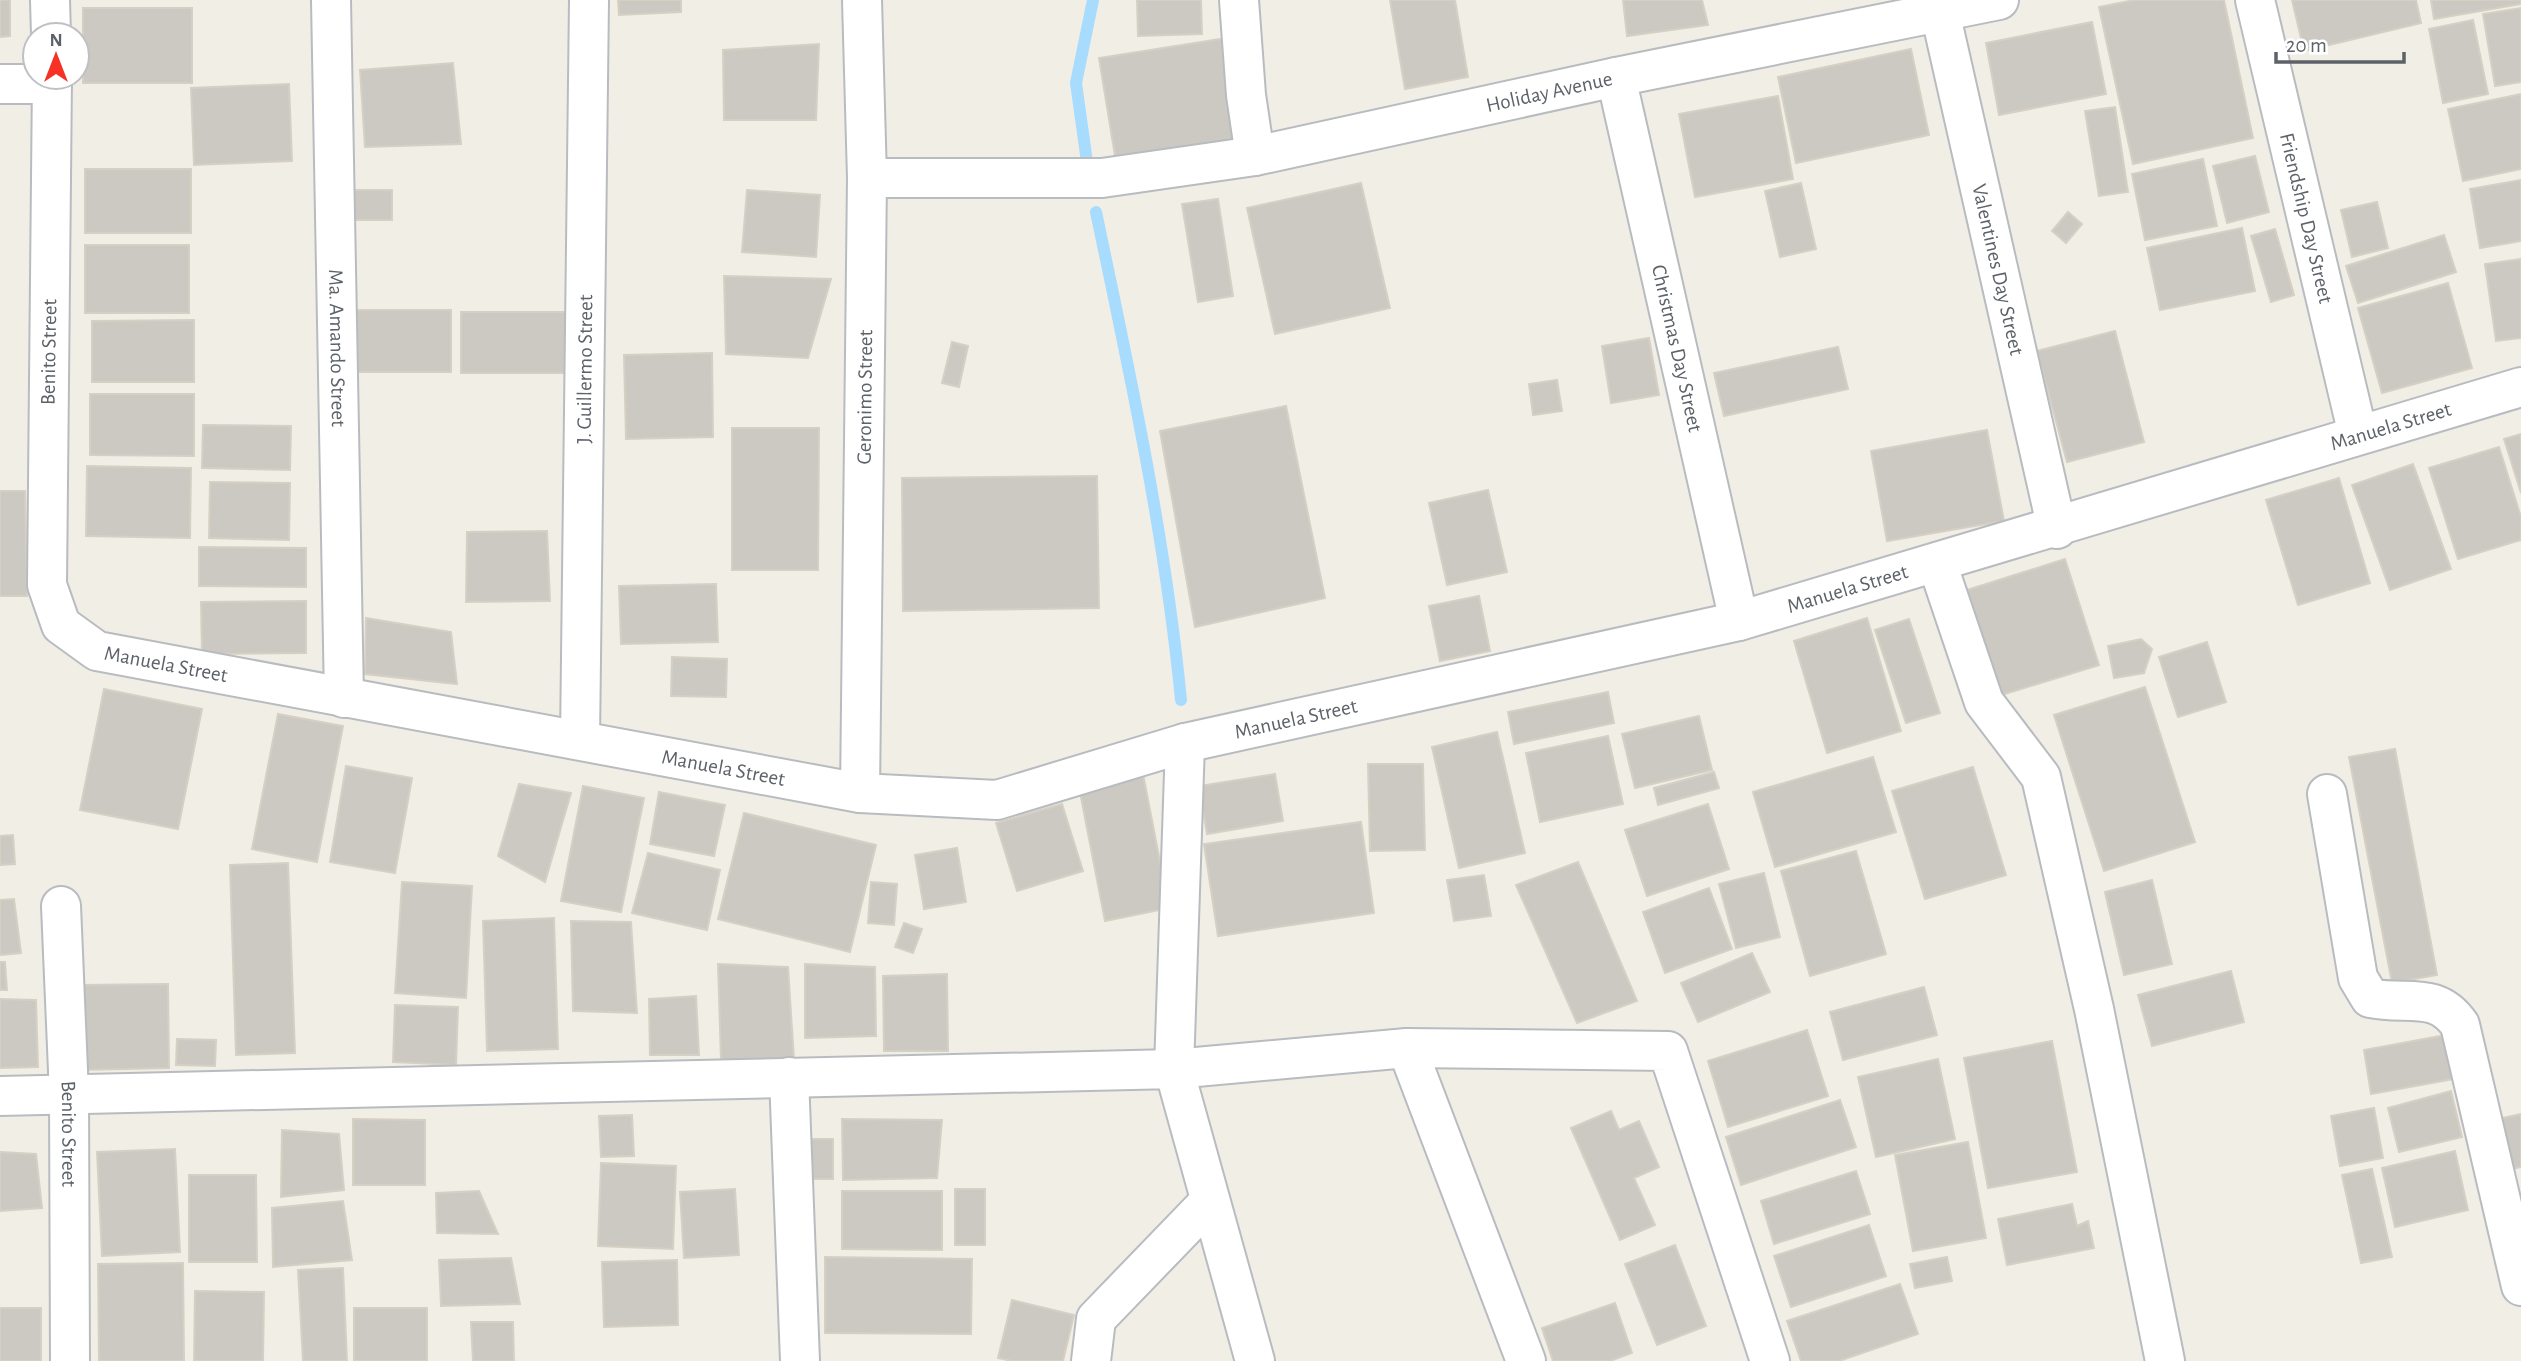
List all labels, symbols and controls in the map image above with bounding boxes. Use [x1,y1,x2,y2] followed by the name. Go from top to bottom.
[21,21,91,91] north arrow
[2276,21,2404,65] scale bar
[49,31,63,50] text: N
[2286,35,2327,56] text: 20 m
[1484,68,1614,116] street label: Holiday Avenue
[2276,131,2337,306] street label: Friendship Day Street
[1969,182,2028,357] street label: Valentines Day Street
[1648,263,1706,434] street label: Christmas Day Street
[326,269,349,427] street label: Ma. Amando Street
[573,294,596,444] street label: J. Guillermo Street
[38,298,60,405] street label: Benito Street
[853,329,876,465] street label: Geronimo Street
[2328,398,2454,454] street label: Manuela Street
[1785,561,1911,617] street label: Manuela Street
[103,642,230,686] street label: Manuela Street
[1233,695,1359,742] street label: Manuela Street
[660,746,787,789] street label: Manuela Street
[58,1080,80,1187] street label: Benito Street

